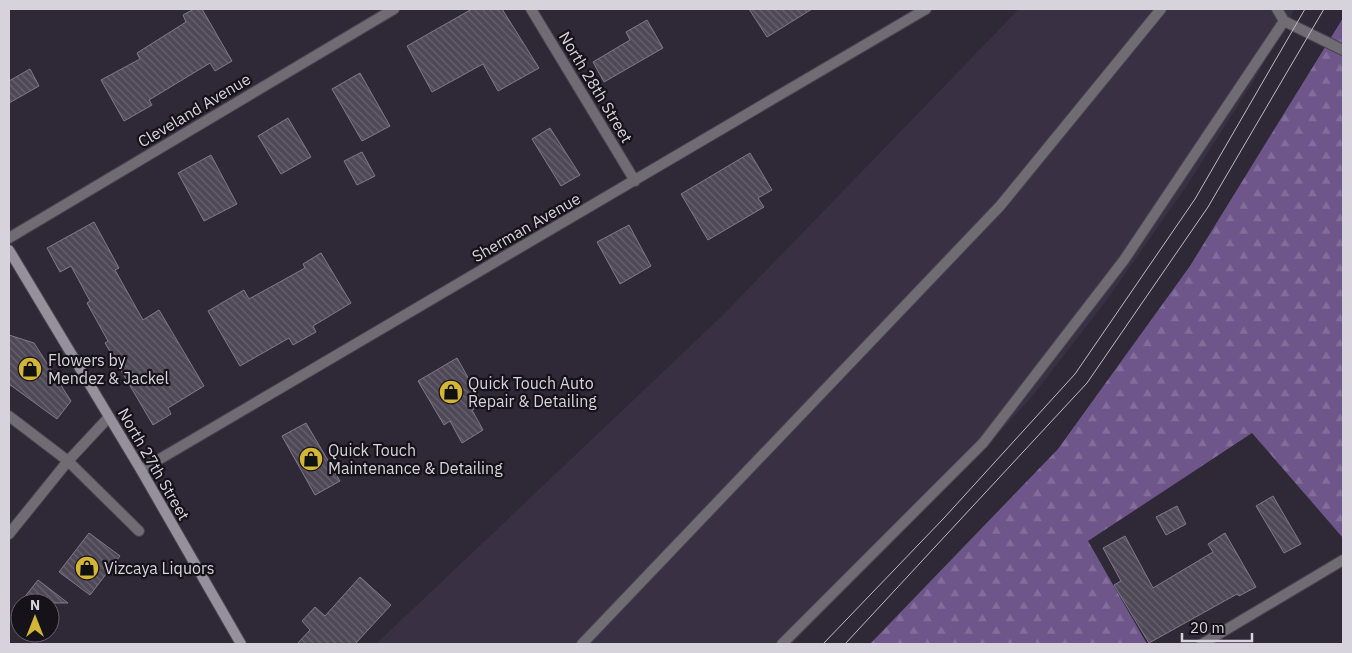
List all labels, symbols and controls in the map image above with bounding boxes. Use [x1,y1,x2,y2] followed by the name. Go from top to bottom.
[555,28,637,146] street label: North 28th Street
[134,68,254,152] street label: Cleveland Avenue
[468,188,584,266] street label: Sherman Avenue
[48,350,169,388] place label: Flowers by Mendez & Jackel
[17,356,43,382] shop icon: Flowers by Mendez & Jackel
[468,373,597,411] place label: Quick Touch Auto Repair & Detailing
[438,379,464,405] shop icon: Quick Touch Auto Repair & Detailing
[114,404,194,524] street label: North 27th Street
[328,440,503,478] place label: Quick Touch Maintenance & Detailing
[298,446,324,472] shop icon: Quick Touch Maintenance & Detailing
[74,555,100,581] shop icon: Vizcaya Liquors
[104,558,215,578] place label: Vizcaya Liquors
[10,593,60,643] north arrow
[30,596,40,614] text: N
[1182,610,1252,642] scale bar
[1190,618,1225,637] text: 20 m

